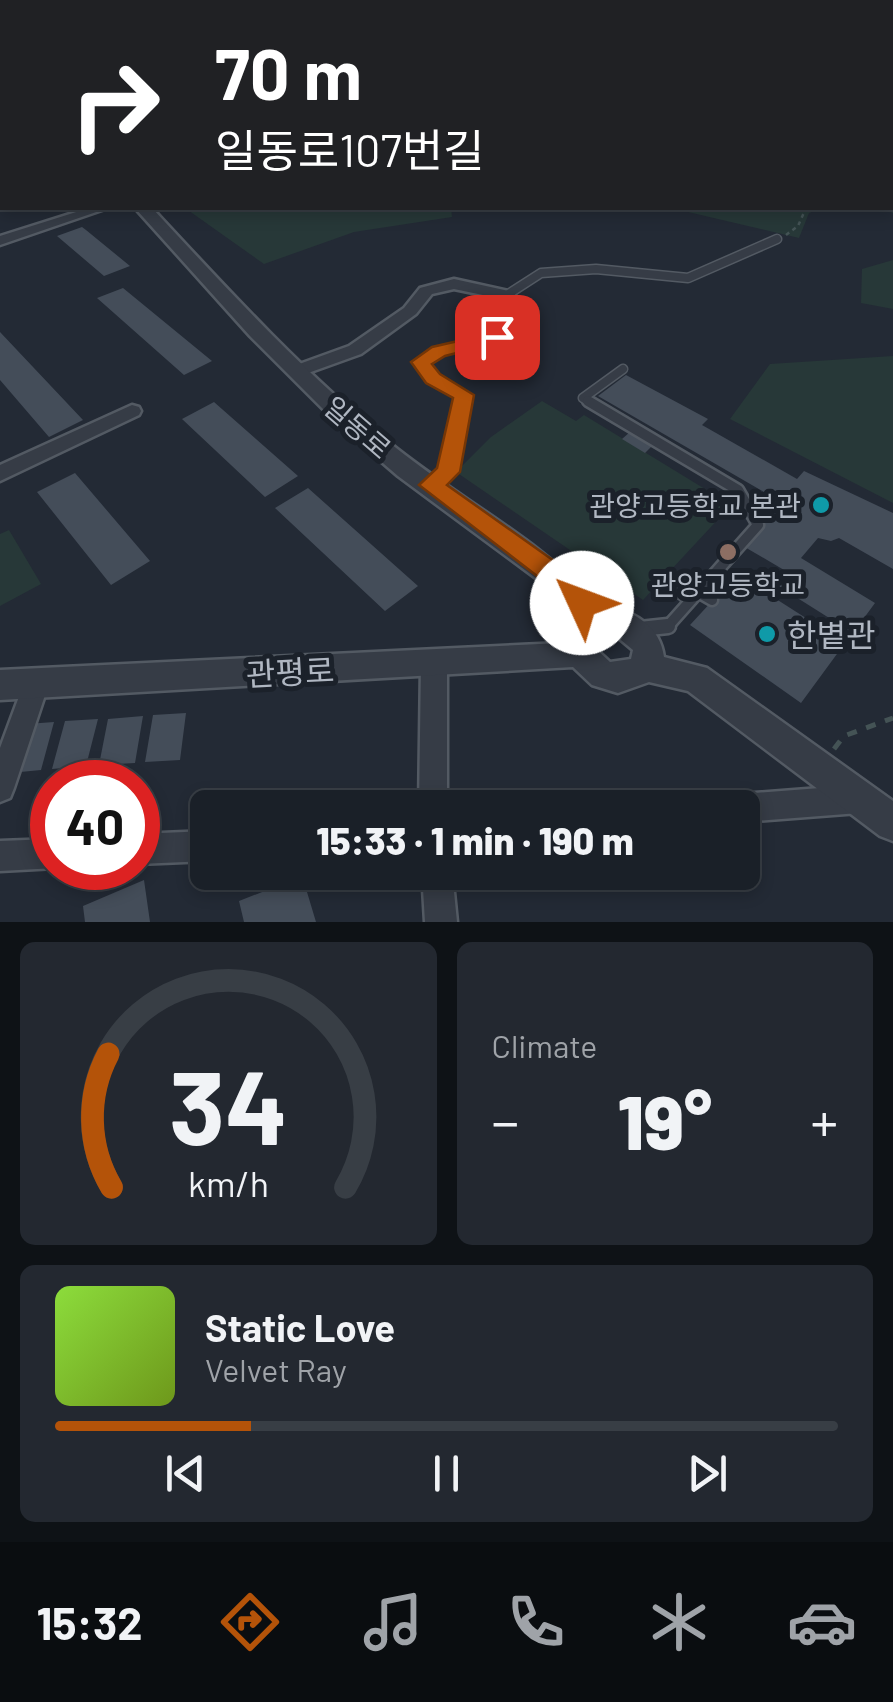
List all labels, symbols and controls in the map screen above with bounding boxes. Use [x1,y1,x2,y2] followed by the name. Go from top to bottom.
[215,30,362,114] text: 70 m
[50,40,180,170] icon: right
[215,122,484,176] text: 일동로107번길
[455,295,540,380] pin
[470,310,525,365] icon: arrive
[318,389,398,465] street label: 일동로
[589,488,801,522] place label: 관양고등학교 본관
[810,494,832,516] marker: 관양고등학교 본관
[717,541,739,563] marker: 관양고등학교
[530,551,634,655] position arrow
[651,567,805,601] place label: 관양고등학교
[787,615,875,653] place label: 한볕관
[756,623,778,645] marker: 한볕관
[245,650,335,692] street label: 관평로
[30,760,160,890] speed limit sign: 40
[316,817,634,863] text: 15:33 · 1 min · 190 m
[492,1026,597,1064] text: Climate
[169,1041,288,1166] text: 34
[617,1075,712,1165] text: 19°
[492,1087,519,1153] text: −
[810,1087,838,1153] text: +
[188,1161,269,1204] text: km/h
[205,1304,395,1350] text: Static Love
[205,1350,347,1388] text: Velvet Ray
[158,1446,213,1501] icon: previous
[419,1446,474,1501] icon: pause
[680,1446,735,1501] icon: next
[215,1587,285,1657] icon: directions
[358,1587,428,1657] icon: music
[501,1587,571,1657] icon: phone
[644,1587,714,1657] icon: climate
[787,1587,857,1657] icon: car
[36,1595,142,1649] text: 15:32

